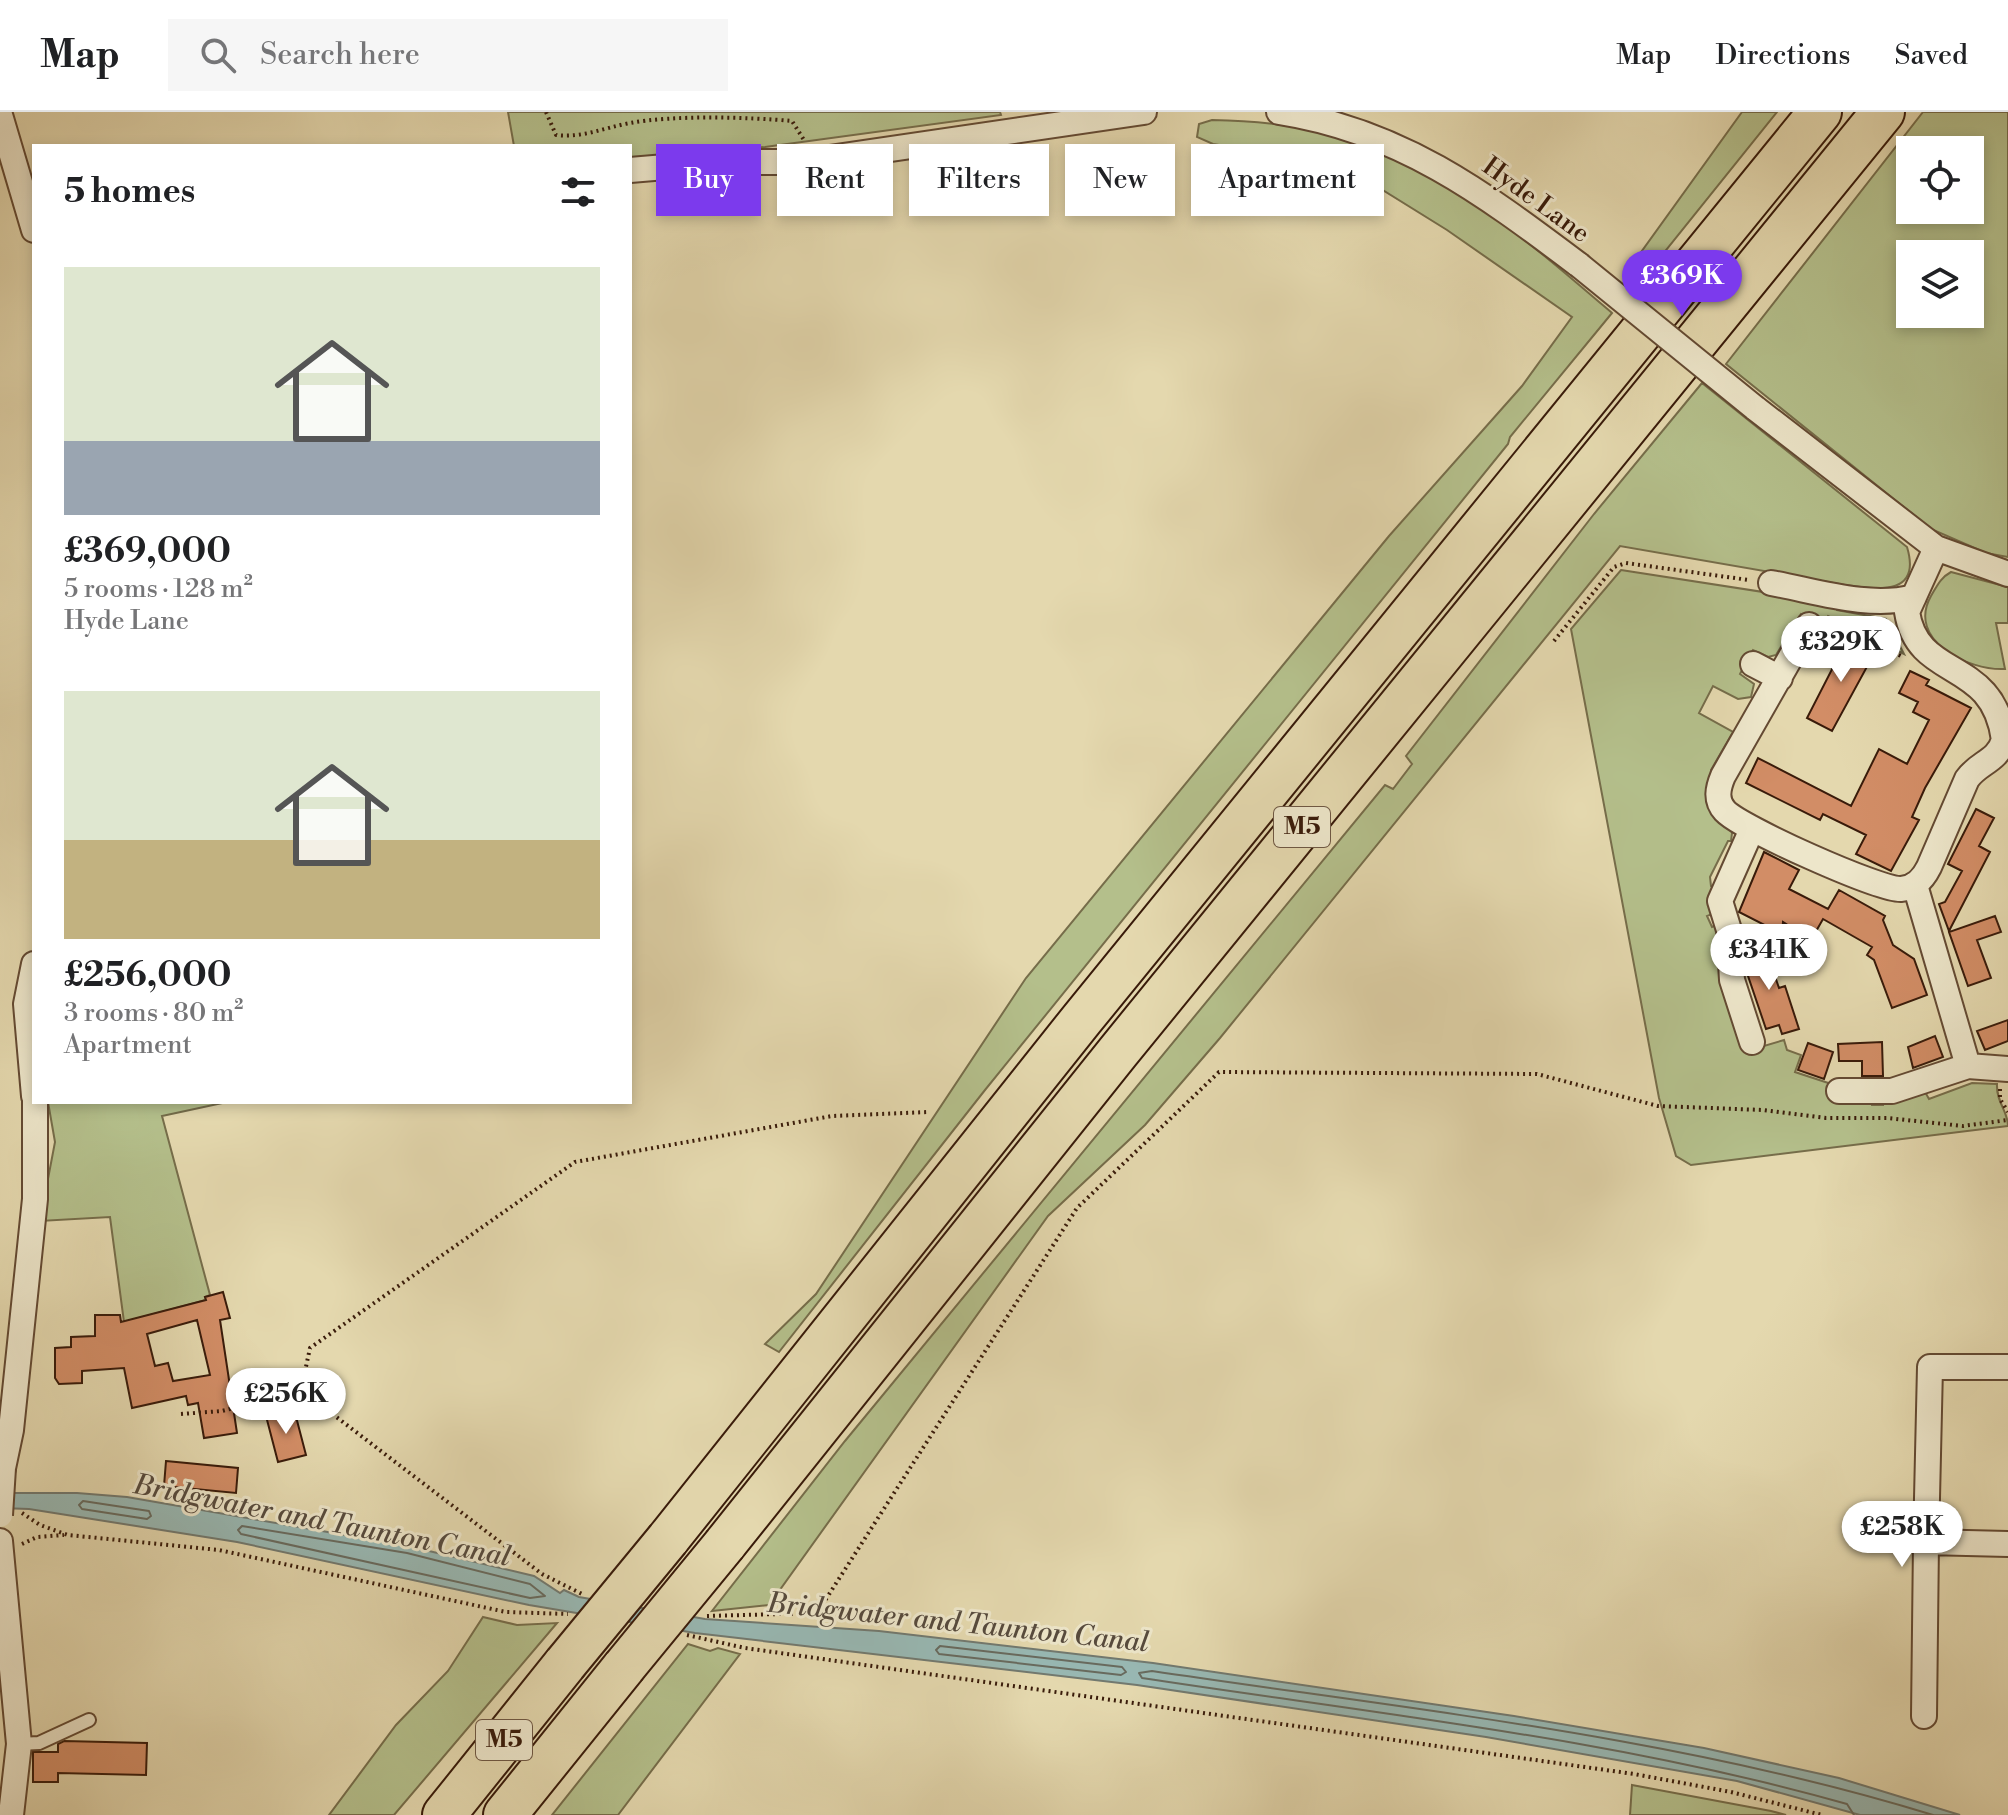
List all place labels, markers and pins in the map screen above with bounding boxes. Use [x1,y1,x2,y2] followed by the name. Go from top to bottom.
[1626,250,1738,318] pin: £369K
[1785,616,1897,684] pin: £329K
[1713,924,1825,992] pin: £341K
[230,1368,342,1436] pin: £256K
[1846,1501,1958,1569] pin: £258K

